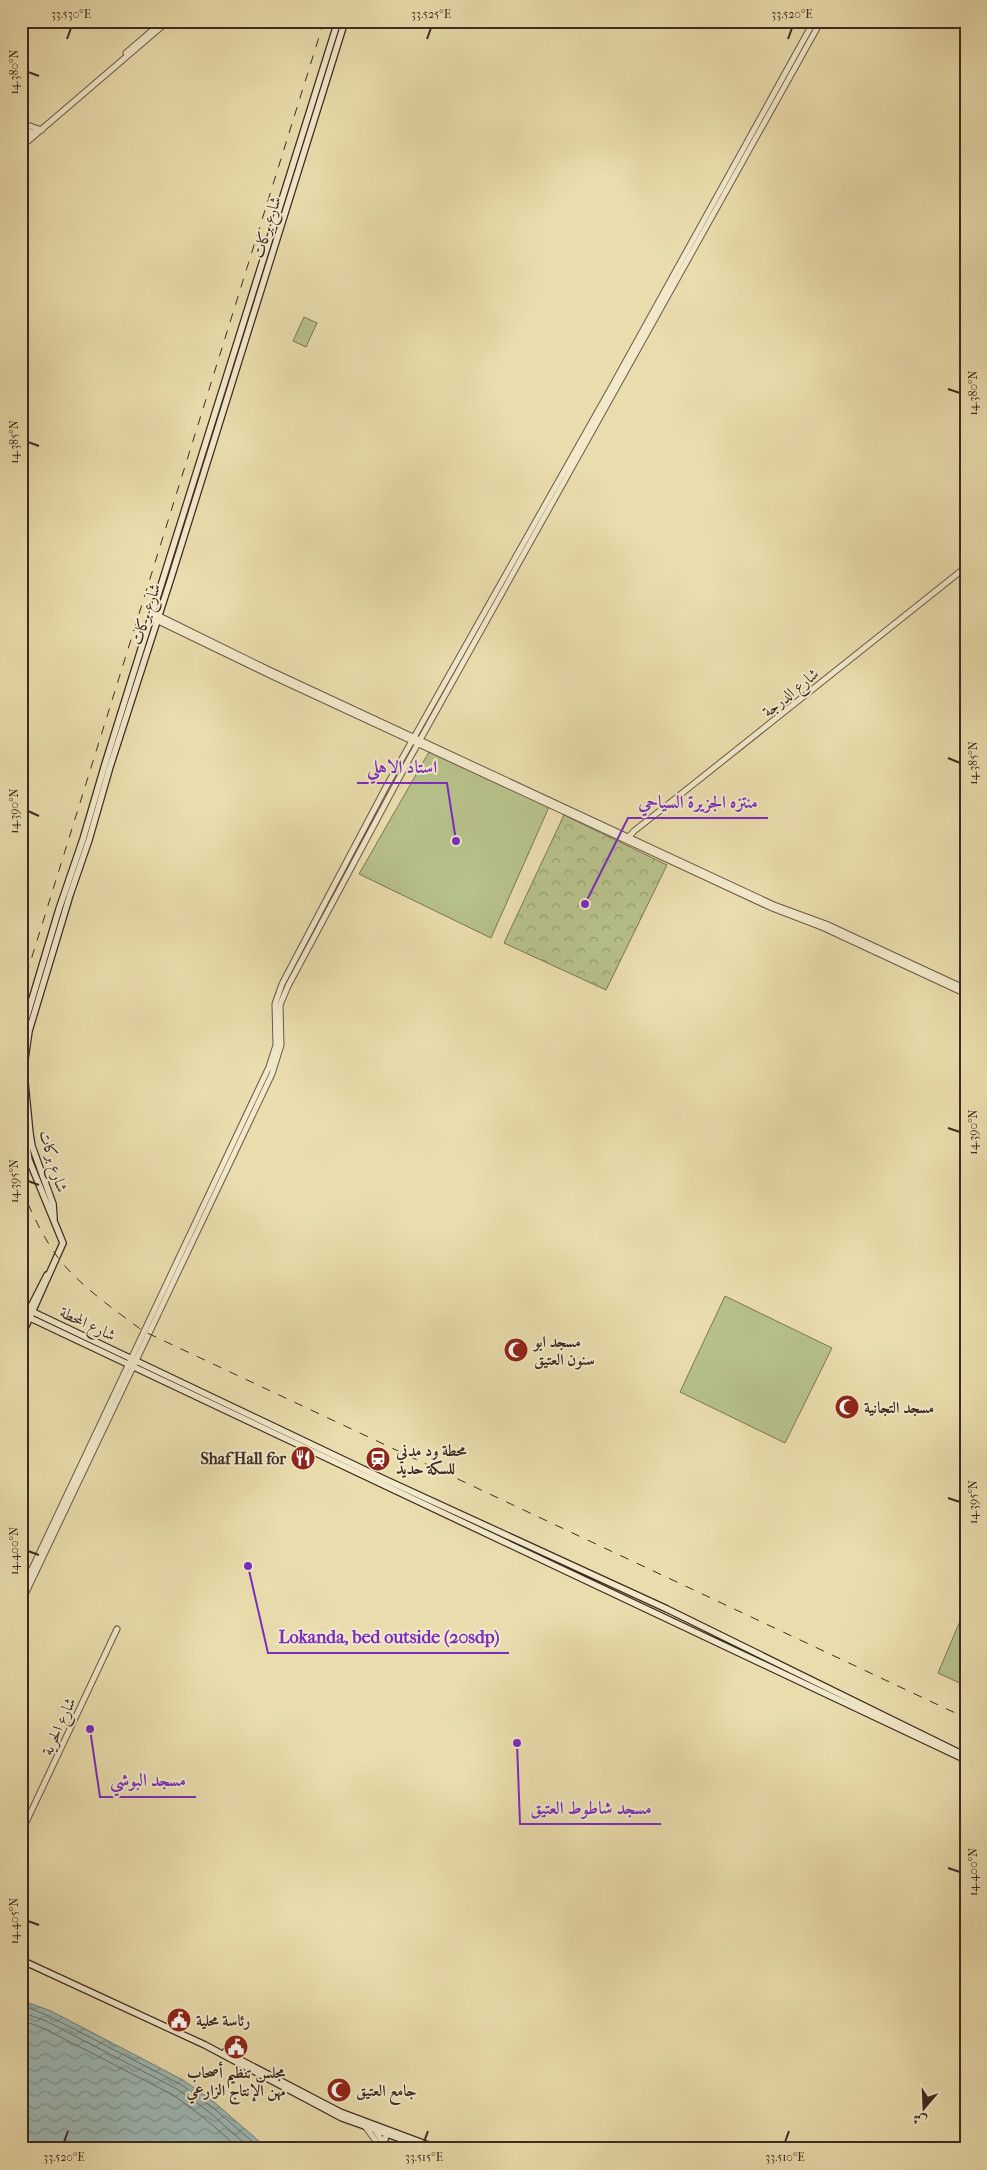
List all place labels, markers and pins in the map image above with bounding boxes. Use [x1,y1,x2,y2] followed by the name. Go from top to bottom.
[357,750,447,783] callout: استاد الاهلي
[628,785,768,818] callout: منتزه الجزيرة السياحي
[532,1332,595,1370] place label: مسجد ابو سنون العتيق
[503,1337,529,1363] mosque icon: مسجد ابو سنون العتيق
[834,1394,860,1420] mosque icon: مسجد التجانية
[864,1398,934,1417] place label: مسجد التجانية
[395,1441,467,1478] place label: محطة ود مدني للسكة حديد
[290,1445,316,1471] restaurant icon: Shaf Hall for
[365,1446,391,1472] station icon: محطة ود مدني للسكة حديد
[201,1449,287,1468] place label: Shaf Hall for
[268,1620,509,1653] callout: Lokanda, bed outside (20sdp)
[100,1764,196,1797] callout: مسجد البوشي
[520,1791,661,1824] callout: مسجد شاطوط العتيق
[166,2007,192,2033] public building icon: رئاسة محلية
[196,2011,251,2030] place label: رئاسة محلية
[223,2034,249,2060] public building icon: مجلس تنظيم أصحاب مهن الإنتاج الزارعي
[186,2061,286,2105] place label: مجلس تنظيم أصحاب مهن الإنتاج الزارعي
[326,2077,352,2103] mosque icon: جامع العتيق
[356,2081,417,2106] place label: جامع العتيق

